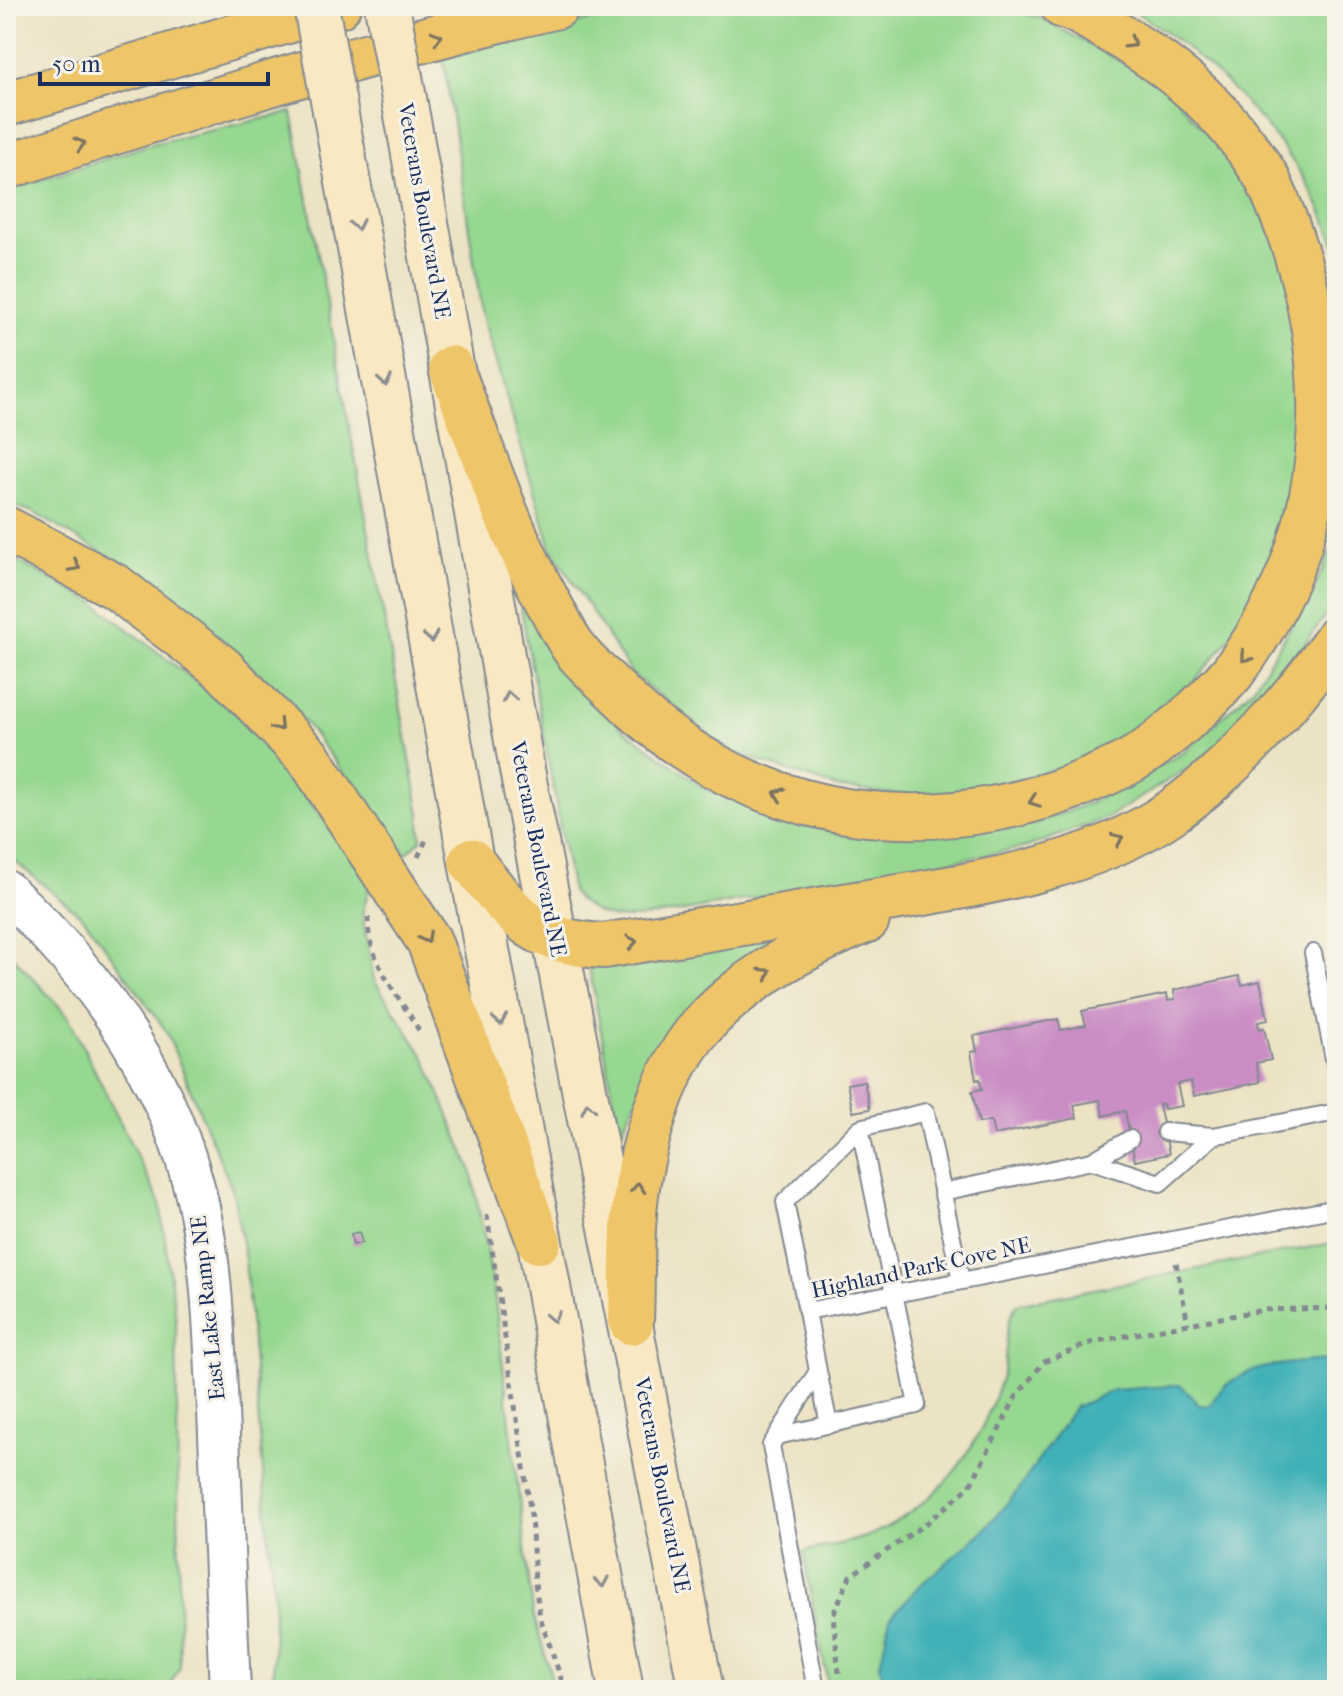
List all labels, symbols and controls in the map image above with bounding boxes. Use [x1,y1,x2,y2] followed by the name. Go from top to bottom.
[429,30,443,46] one-way arrow
[1123,33,1137,49] one-way arrow
[40,36,268,86] scale bar
[52,50,101,78] text: 50 m
[392,100,456,321] street label: Veterans Boulevard NE
[73,137,87,153] one-way arrow
[347,218,364,232] one-way arrow
[376,374,393,387] one-way arrow
[67,556,81,571] one-way arrow
[422,630,439,643] one-way arrow
[1241,648,1256,663] one-way arrow
[502,690,519,704] one-way arrow
[268,717,283,731] one-way arrow
[504,738,572,959] street label: Veterans Boulevard NE
[773,787,787,804] one-way arrow
[1028,791,1042,807] one-way arrow
[1110,833,1125,849] one-way arrow
[417,930,432,945] one-way arrow
[625,934,638,951] one-way arrow
[757,967,772,982] one-way arrow
[490,1014,507,1027] one-way arrow
[581,1101,598,1115] one-way arrow
[629,1181,646,1194] one-way arrow
[185,1214,231,1402] street label: East Lake Ramp NE
[809,1232,1033,1304] street label: Highland Park Cove NE
[544,1311,561,1324] one-way arrow
[628,1374,696,1595] street label: Veterans Boulevard NE
[593,1575,610,1589] one-way arrow

